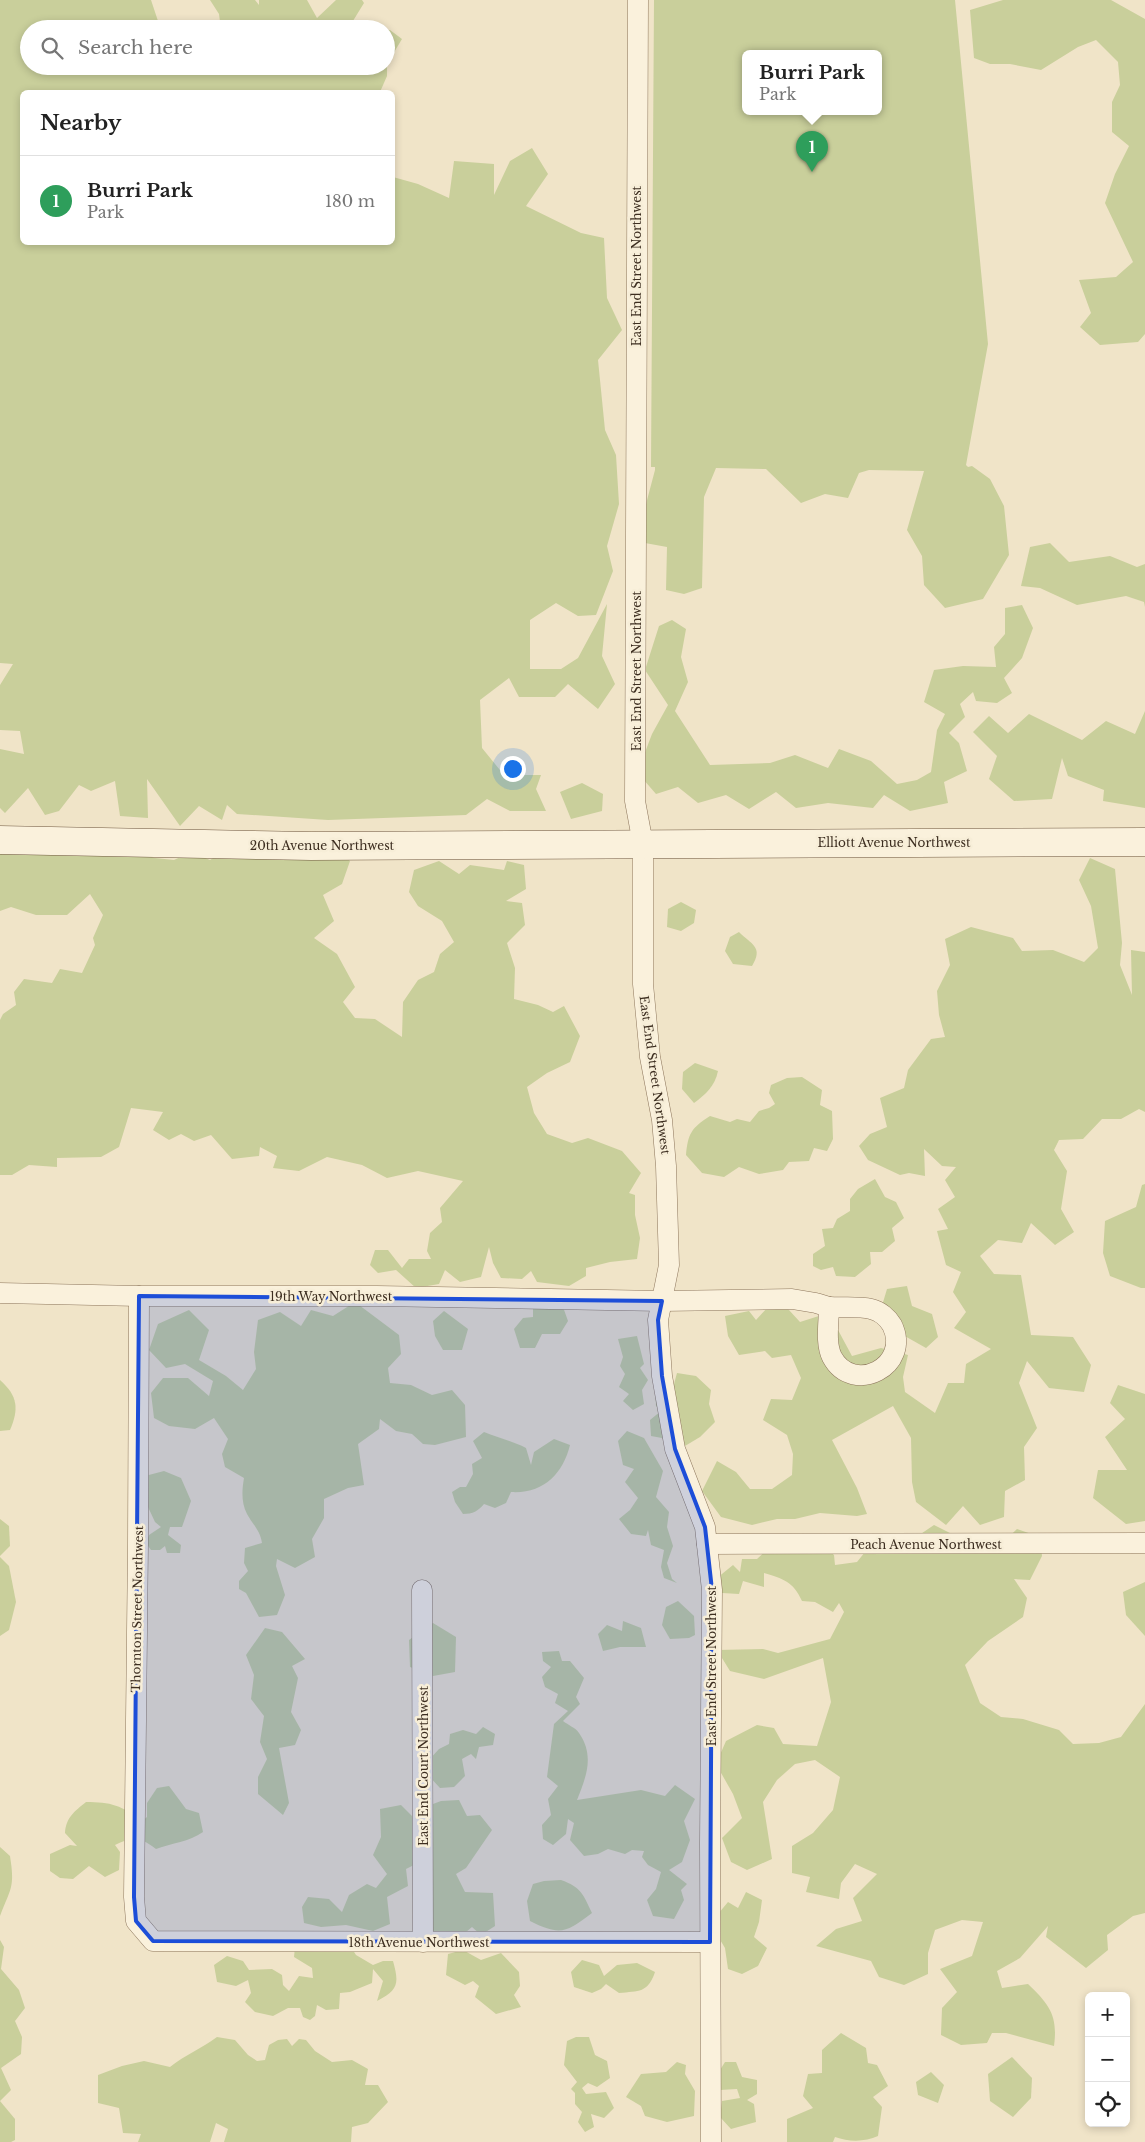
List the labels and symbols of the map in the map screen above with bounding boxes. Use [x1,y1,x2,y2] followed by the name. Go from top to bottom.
[796,131,828,172] pin: 1
[629,185,644,346] street label: East End Street Northwest
[629,590,644,751] street label: East End Street Northwest
[500,756,526,782] your location
[817,835,971,850] street label: Elliott Avenue Northwest
[250,838,395,853] street label: 20th Avenue Northwest
[636,995,674,1156] street label: East End Street Northwest
[270,1289,393,1304] street label: 19th Way Northwest
[128,1525,146,1693] street label: Thornton Street Northwest
[850,1537,1002,1552] street label: Peach Avenue Northwest
[704,1585,719,1746] street label: East End Street Northwest
[416,1686,431,1846] street label: East End Court Northwest
[349,1935,490,1950] street label: 18th Avenue Northwest

